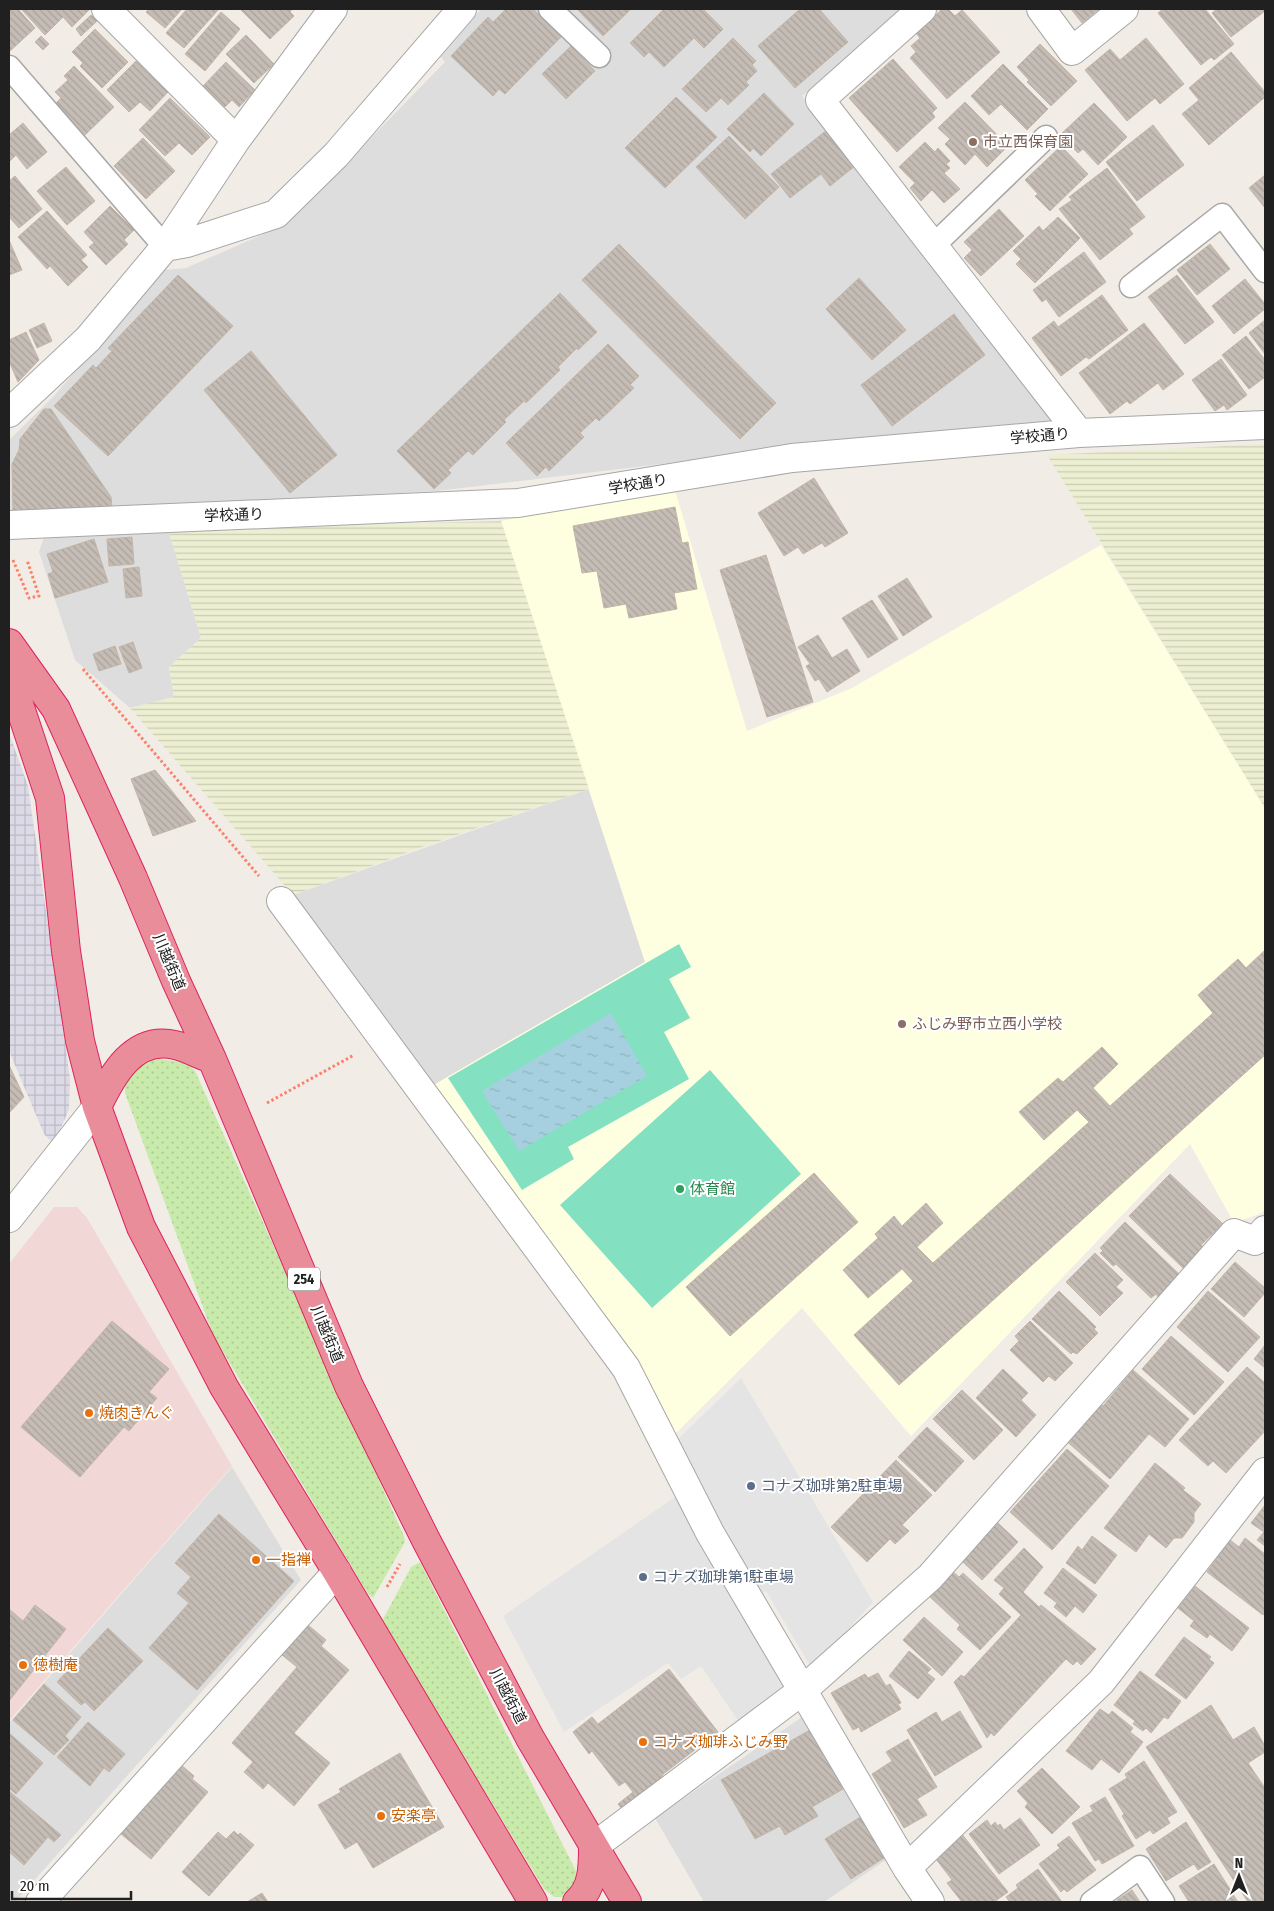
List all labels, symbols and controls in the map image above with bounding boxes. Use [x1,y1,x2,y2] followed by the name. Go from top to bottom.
[983,133,1073,151] place label: 市立西保育園
[967,136,979,148] marker: 市立西保育園
[1009,424,1071,448] street label: 学校通り
[607,470,669,498] street label: 学校通り
[204,505,264,525] street label: 学校通り
[149,931,189,993] street label: 川越街道
[912,1015,1062,1033] place label: ふじみ野市立西小学校
[896,1018,908,1030] marker: ふじみ野市立西小学校
[690,1180,735,1198] place label: 体育館
[674,1183,686,1195] marker: 体育館
[288,1268,320,1290] road number: 254
[307,1303,347,1365] street label: 川越街道
[99,1404,174,1422] place label: 焼肉きんぐ
[83,1407,95,1419] marker: 焼肉きんぐ
[761,1477,903,1495] place label: コナズ珈琲第2駐車場
[745,1480,757,1492] marker: コナズ珈琲第2駐車場
[266,1551,311,1569] place label: 一指禅
[250,1554,262,1566] marker: 一指禅
[653,1568,794,1586] place label: コナズ珈琲第1駐車場
[637,1571,649,1583] marker: コナズ珈琲第1駐車場
[33,1656,78,1674] place label: 徳樹庵
[17,1659,29,1671] marker: 徳樹庵
[486,1665,530,1727] street label: 川越街道
[653,1733,788,1751] place label: コナズ珈琲ふじみ野
[637,1736,649,1748] marker: コナズ珈琲ふじみ野
[391,1807,436,1825] place label: 安楽亭
[375,1810,387,1822] marker: 安楽亭
[1214,1851,1264,1901] north arrow
[1235,1855,1243,1872] text: N
[12,1868,131,1900] scale bar
[20,1877,50,1895] text: 20 m

